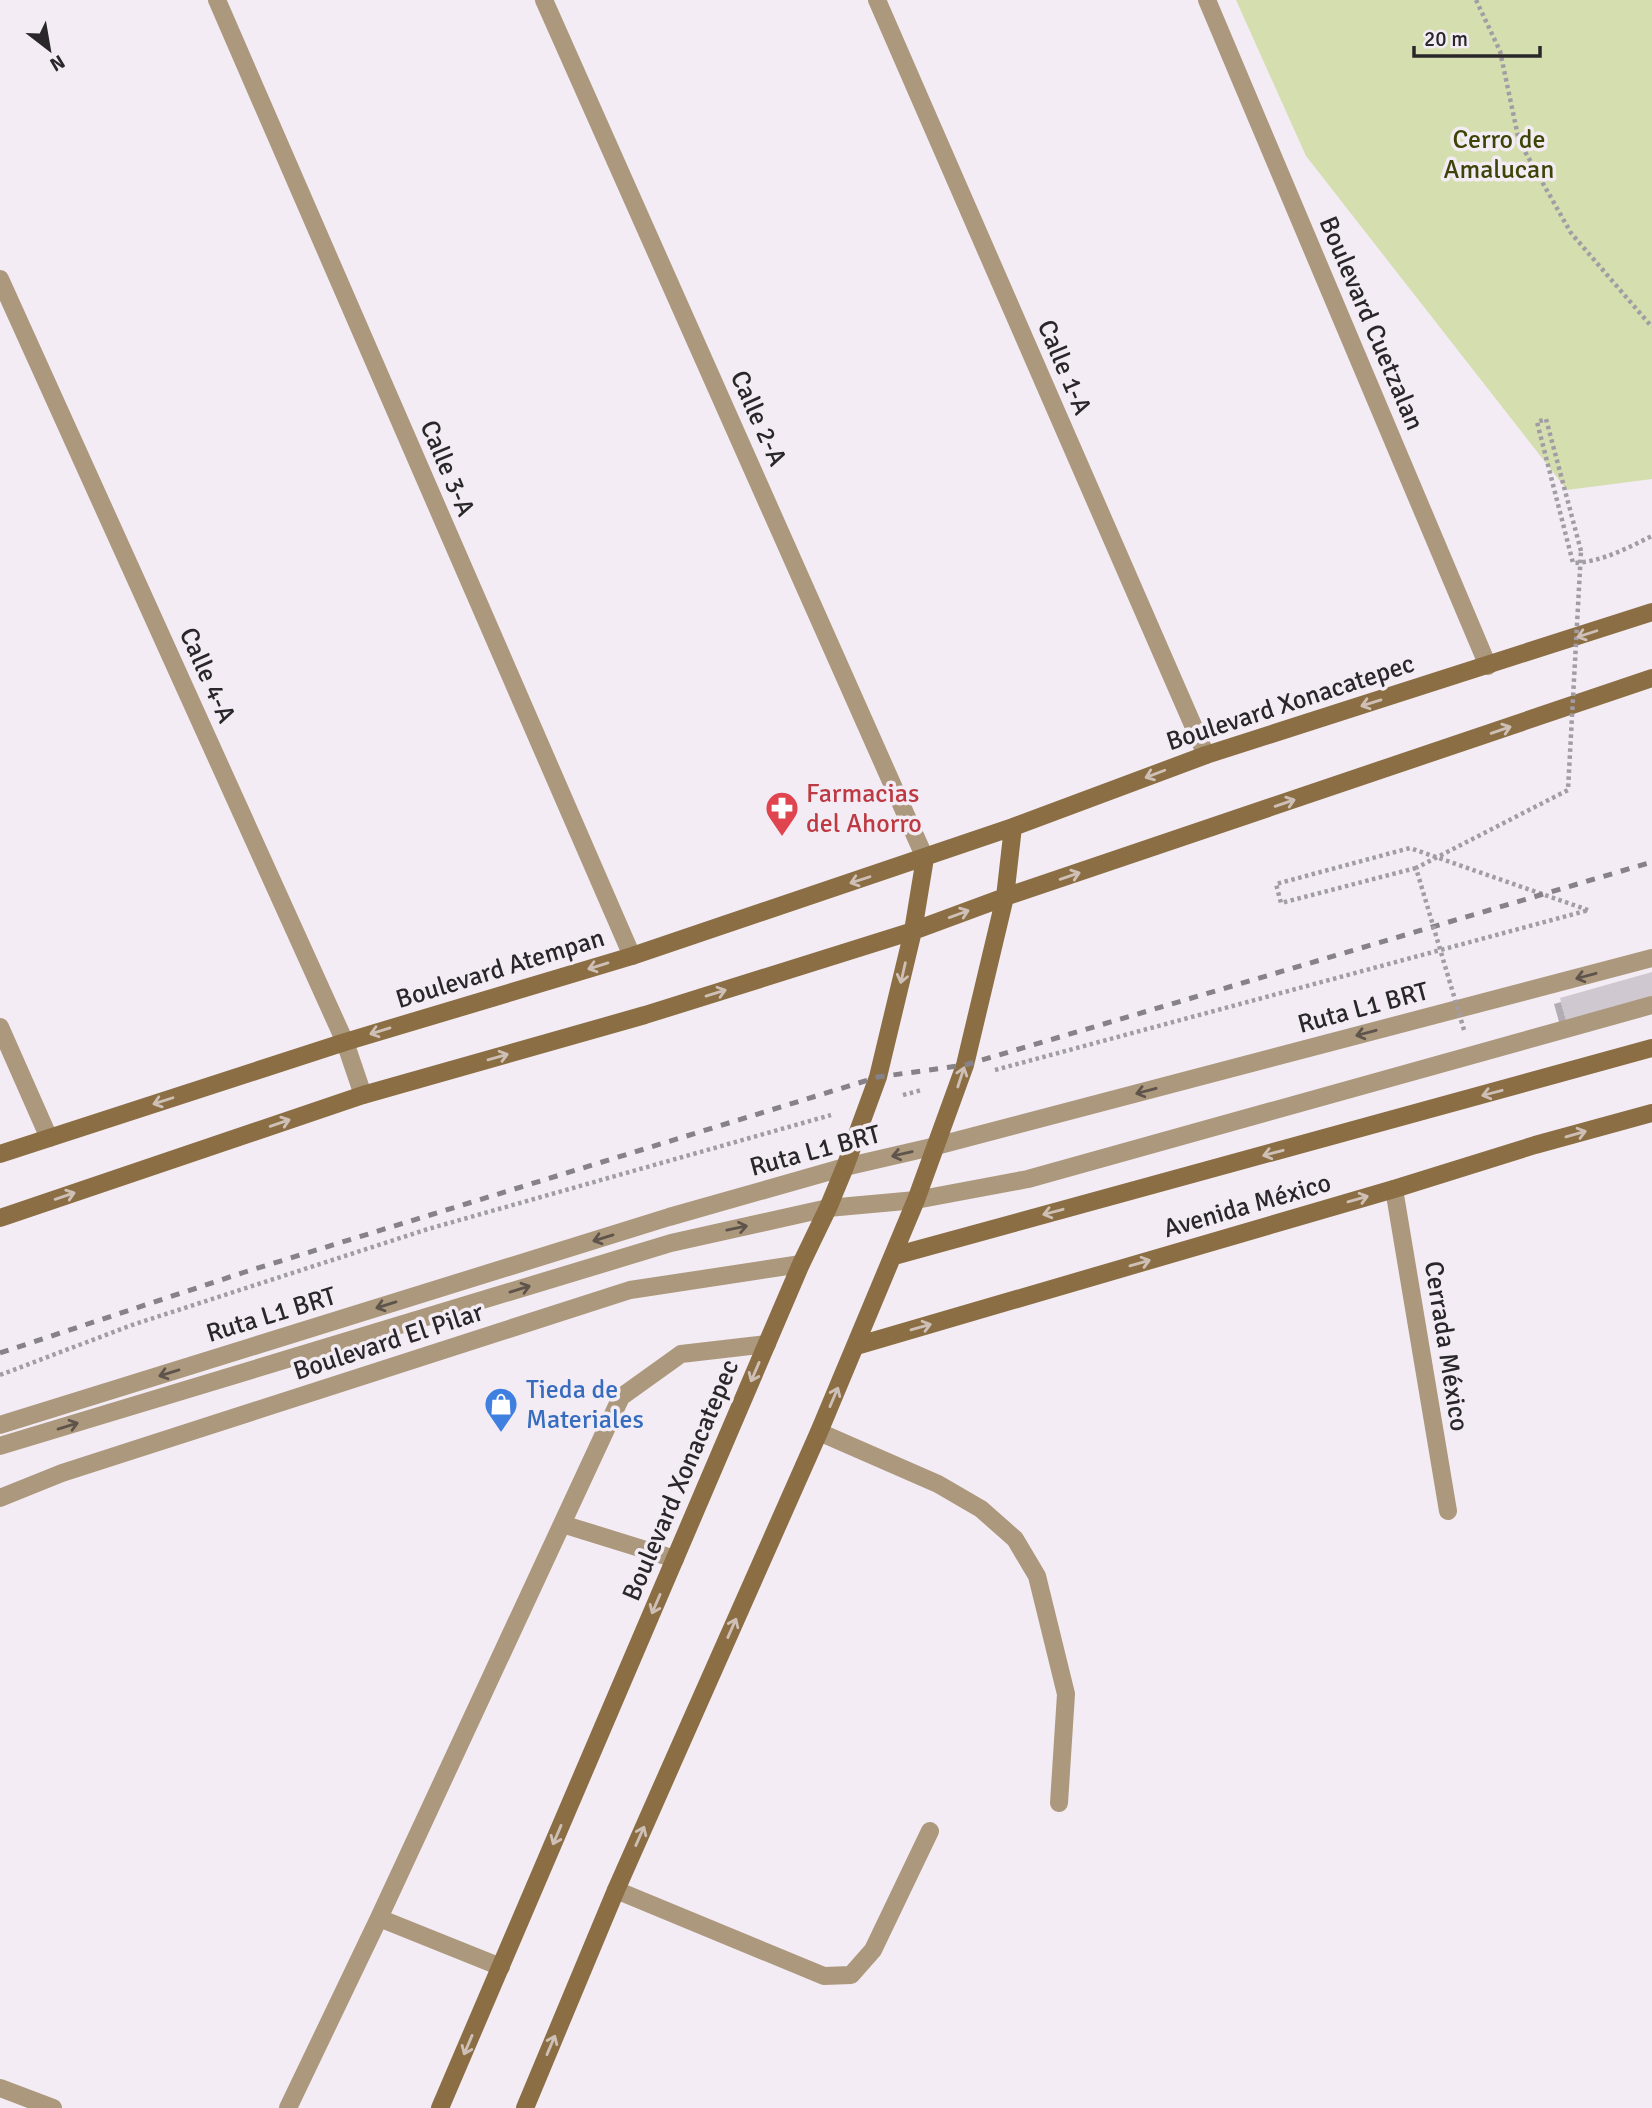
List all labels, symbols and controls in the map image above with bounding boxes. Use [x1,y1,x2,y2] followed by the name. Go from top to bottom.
[14,14,84,84] north arrow
[1414,14,1540,58] scale bar
[1424,26,1468,52] text: 20 m
[45,49,69,76] text: N
[1444,124,1554,186] park label: Cerro de Amalucan
[1312,212,1431,435] street label: Boulevard Cuetzalan
[1030,315,1098,420] street label: Calle 1-A
[723,366,793,471] street label: Calle 2-A
[413,416,482,521] street label: Calle 3-A
[172,623,242,728] street label: Calle 4-A
[1577,629,1599,641] one-way arrow
[1162,648,1418,758] street label: Boulevard Xonacatepec
[1360,698,1382,710] one-way arrow
[1489,722,1511,735] one-way arrow
[1144,769,1166,781] one-way arrow
[806,778,922,840] place label: Farmacias del Ahorro
[763,789,801,838] pharmacy icon: Farmacias del Ahorro
[1274,795,1296,808] one-way arrow
[1058,868,1080,881] one-way arrow
[850,875,872,887] one-way arrow
[948,907,970,920] one-way arrow
[392,922,609,1016] street label: Boulevard Atempan
[587,961,609,974] one-way arrow
[895,961,909,984] one-way arrow
[1575,970,1597,983] one-way arrow
[1294,975,1432,1041] street label: Ruta L1 BRT
[705,985,727,998] one-way arrow
[369,1026,391,1039] one-way arrow
[1355,1027,1378,1040] one-way arrow
[486,1050,508,1063] one-way arrow
[955,1066,968,1088] one-way arrow
[1135,1085,1158,1098] one-way arrow
[1481,1087,1504,1100] one-way arrow
[152,1095,174,1108] one-way arrow
[269,1116,291,1129] one-way arrow
[746,1118,884,1184] street label: Ruta L1 BRT
[1565,1126,1587,1139] one-way arrow
[1262,1147,1284,1160] one-way arrow
[891,1148,914,1161] one-way arrow
[1160,1167,1335,1245] street label: Avenida México
[53,1189,75,1201] one-way arrow
[1347,1192,1369,1205] one-way arrow
[1042,1207,1064,1220] one-way arrow
[725,1221,748,1235] one-way arrow
[593,1232,615,1245] one-way arrow
[1128,1256,1151,1269] one-way arrow
[1417,1259,1475,1434] street label: Cerrada México
[202,1280,340,1350] street label: Ruta L1 BRT
[509,1281,531,1294] one-way arrow
[289,1296,488,1388] street label: Boulevard El Pilar
[375,1300,397,1313] one-way arrow
[910,1319,932,1332] one-way arrow
[616,1355,746,1606] street label: Boulevard Xonacatepec
[748,1361,761,1382] one-way arrow
[158,1367,180,1380] one-way arrow
[526,1374,644,1436] place label: Tieda de Materiales
[482,1385,520,1434] shop icon: Tieda de Materiales
[828,1387,841,1409] one-way arrow
[56,1418,78,1431] one-way arrow
[649,1592,662,1614] one-way arrow
[726,1618,739,1639] one-way arrow
[550,1824,563,1846] one-way arrow
[634,1825,647,1847] one-way arrow
[460,2033,473,2055] one-way arrow
[545,2035,558,2056] one-way arrow

